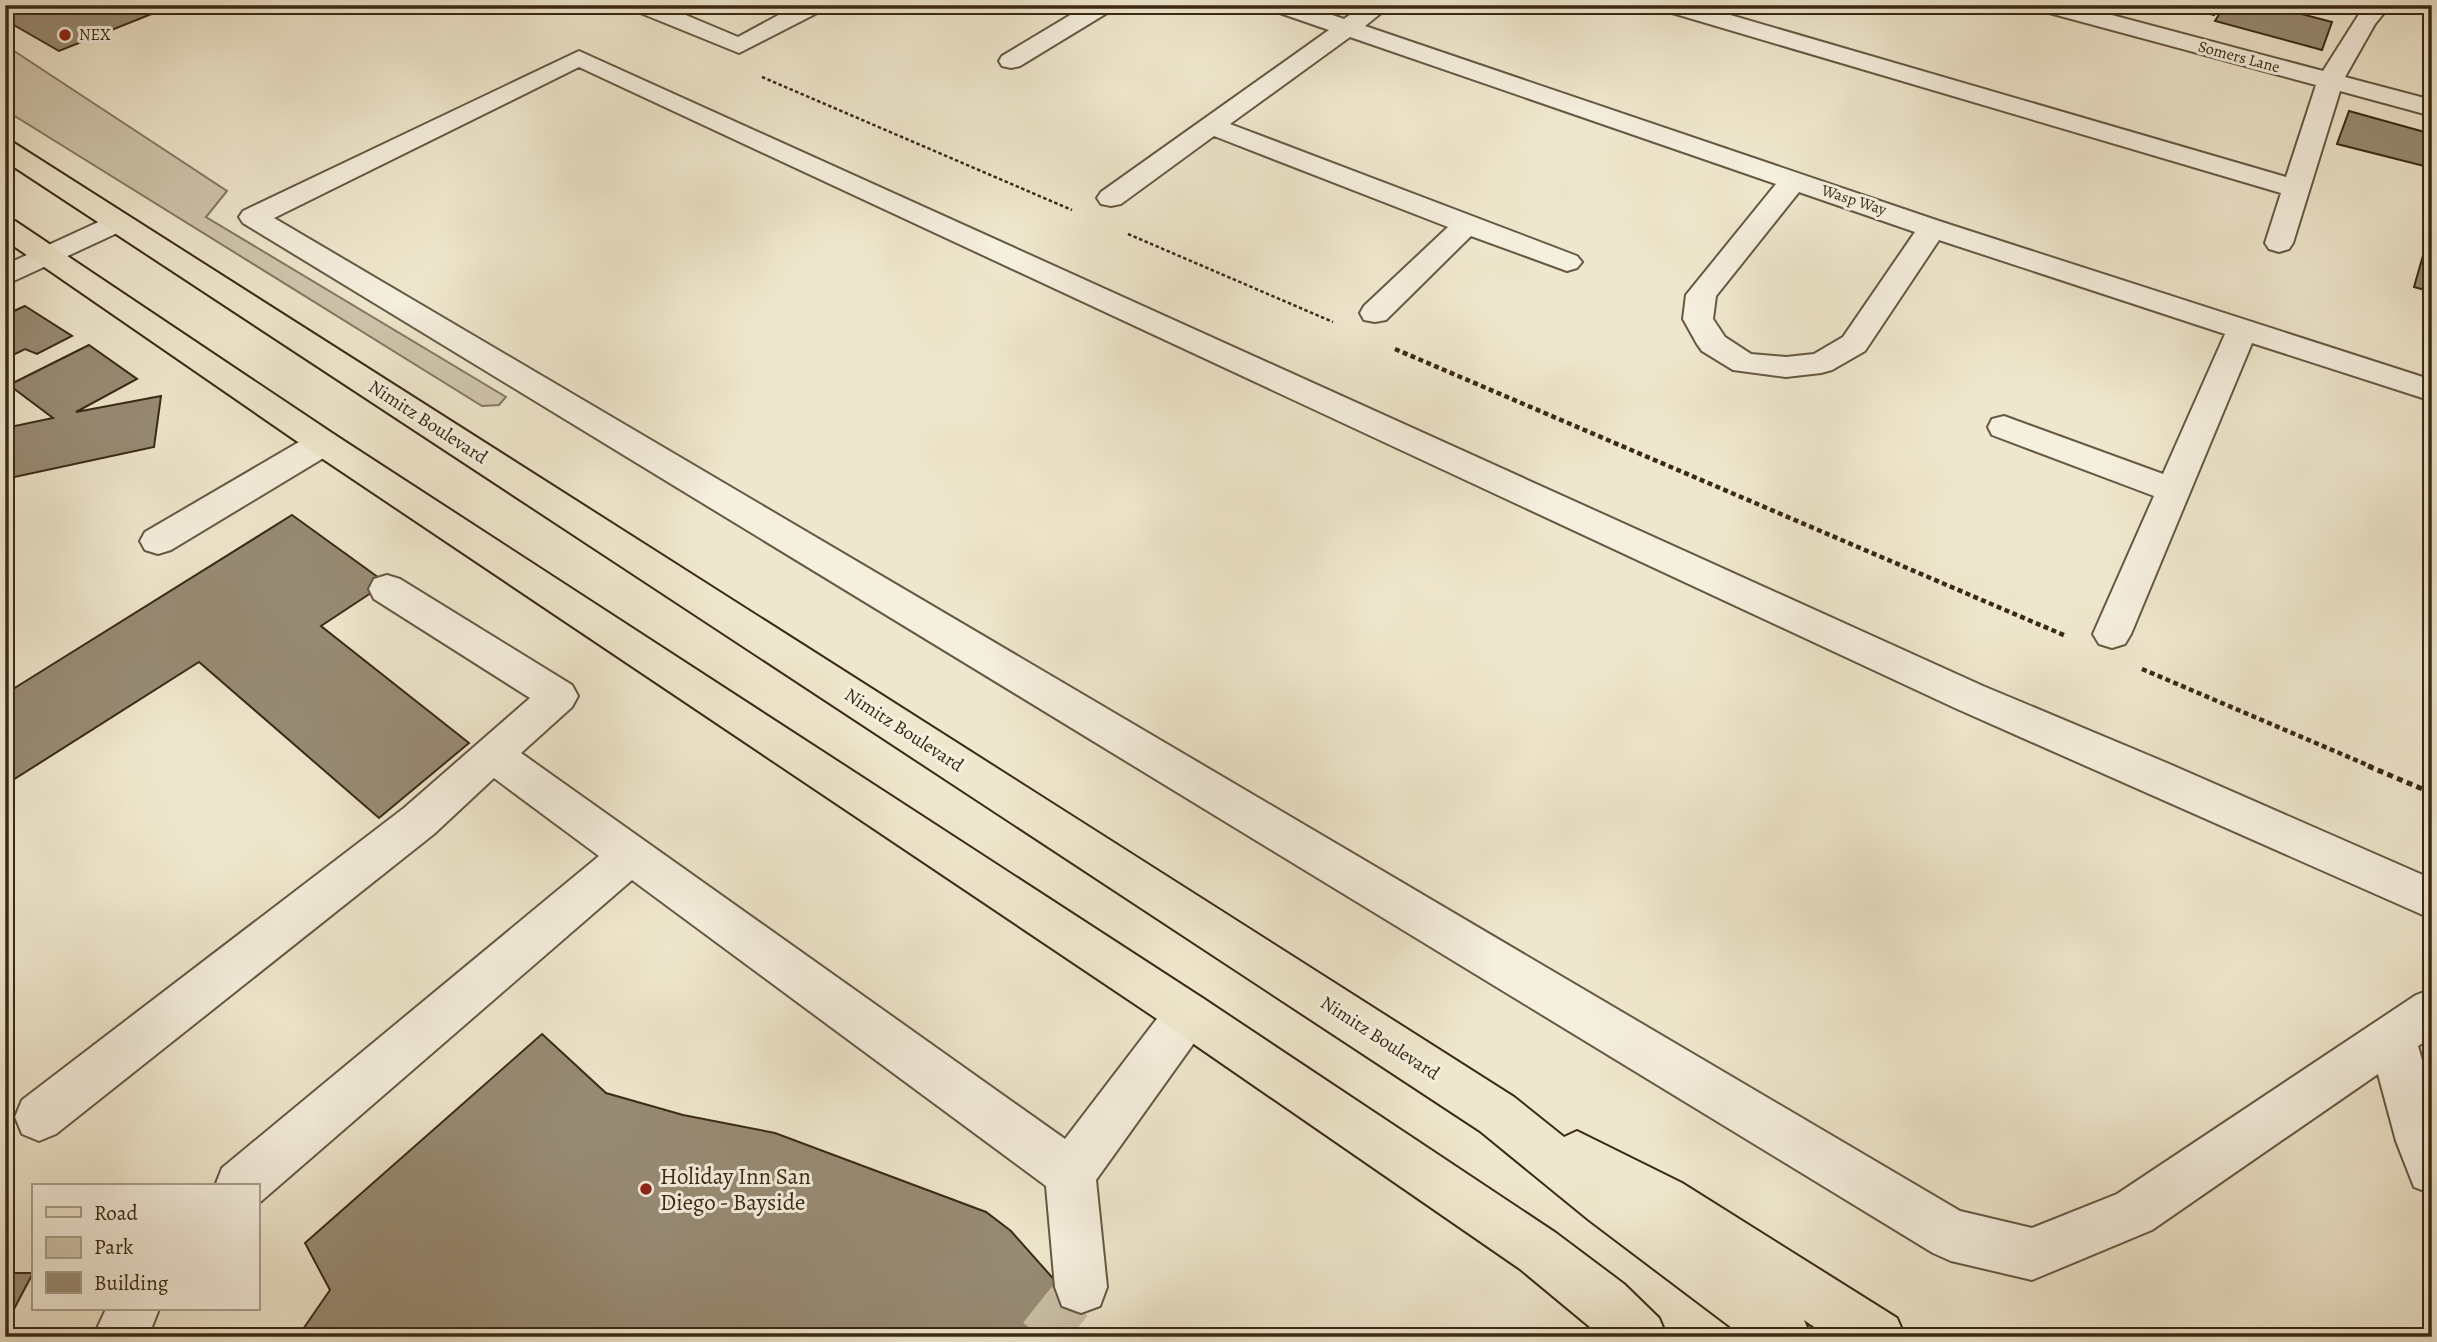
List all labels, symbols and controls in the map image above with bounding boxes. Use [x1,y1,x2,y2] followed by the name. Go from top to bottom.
[79,24,111,46] place label: NEX
[57,27,73,43] marker: NEX
[2196,36,2282,78] street label: Somers Lane
[1818,179,1890,221] street label: Wasp Way
[363,374,493,471] street label: Nimitz Boulevard
[839,682,969,779] street label: Nimitz Boulevard
[1315,990,1445,1087] street label: Nimitz Boulevard
[660,1161,811,1218] place label: Holiday Inn San Diego - Bayside
[638,1181,654,1197] marker: Holiday Inn San Diego - Bayside
[32,1184,259,1310] legend
[94,1199,138,1227] text: Road
[94,1233,134,1261] text: Park
[94,1269,169,1297] text: Building

